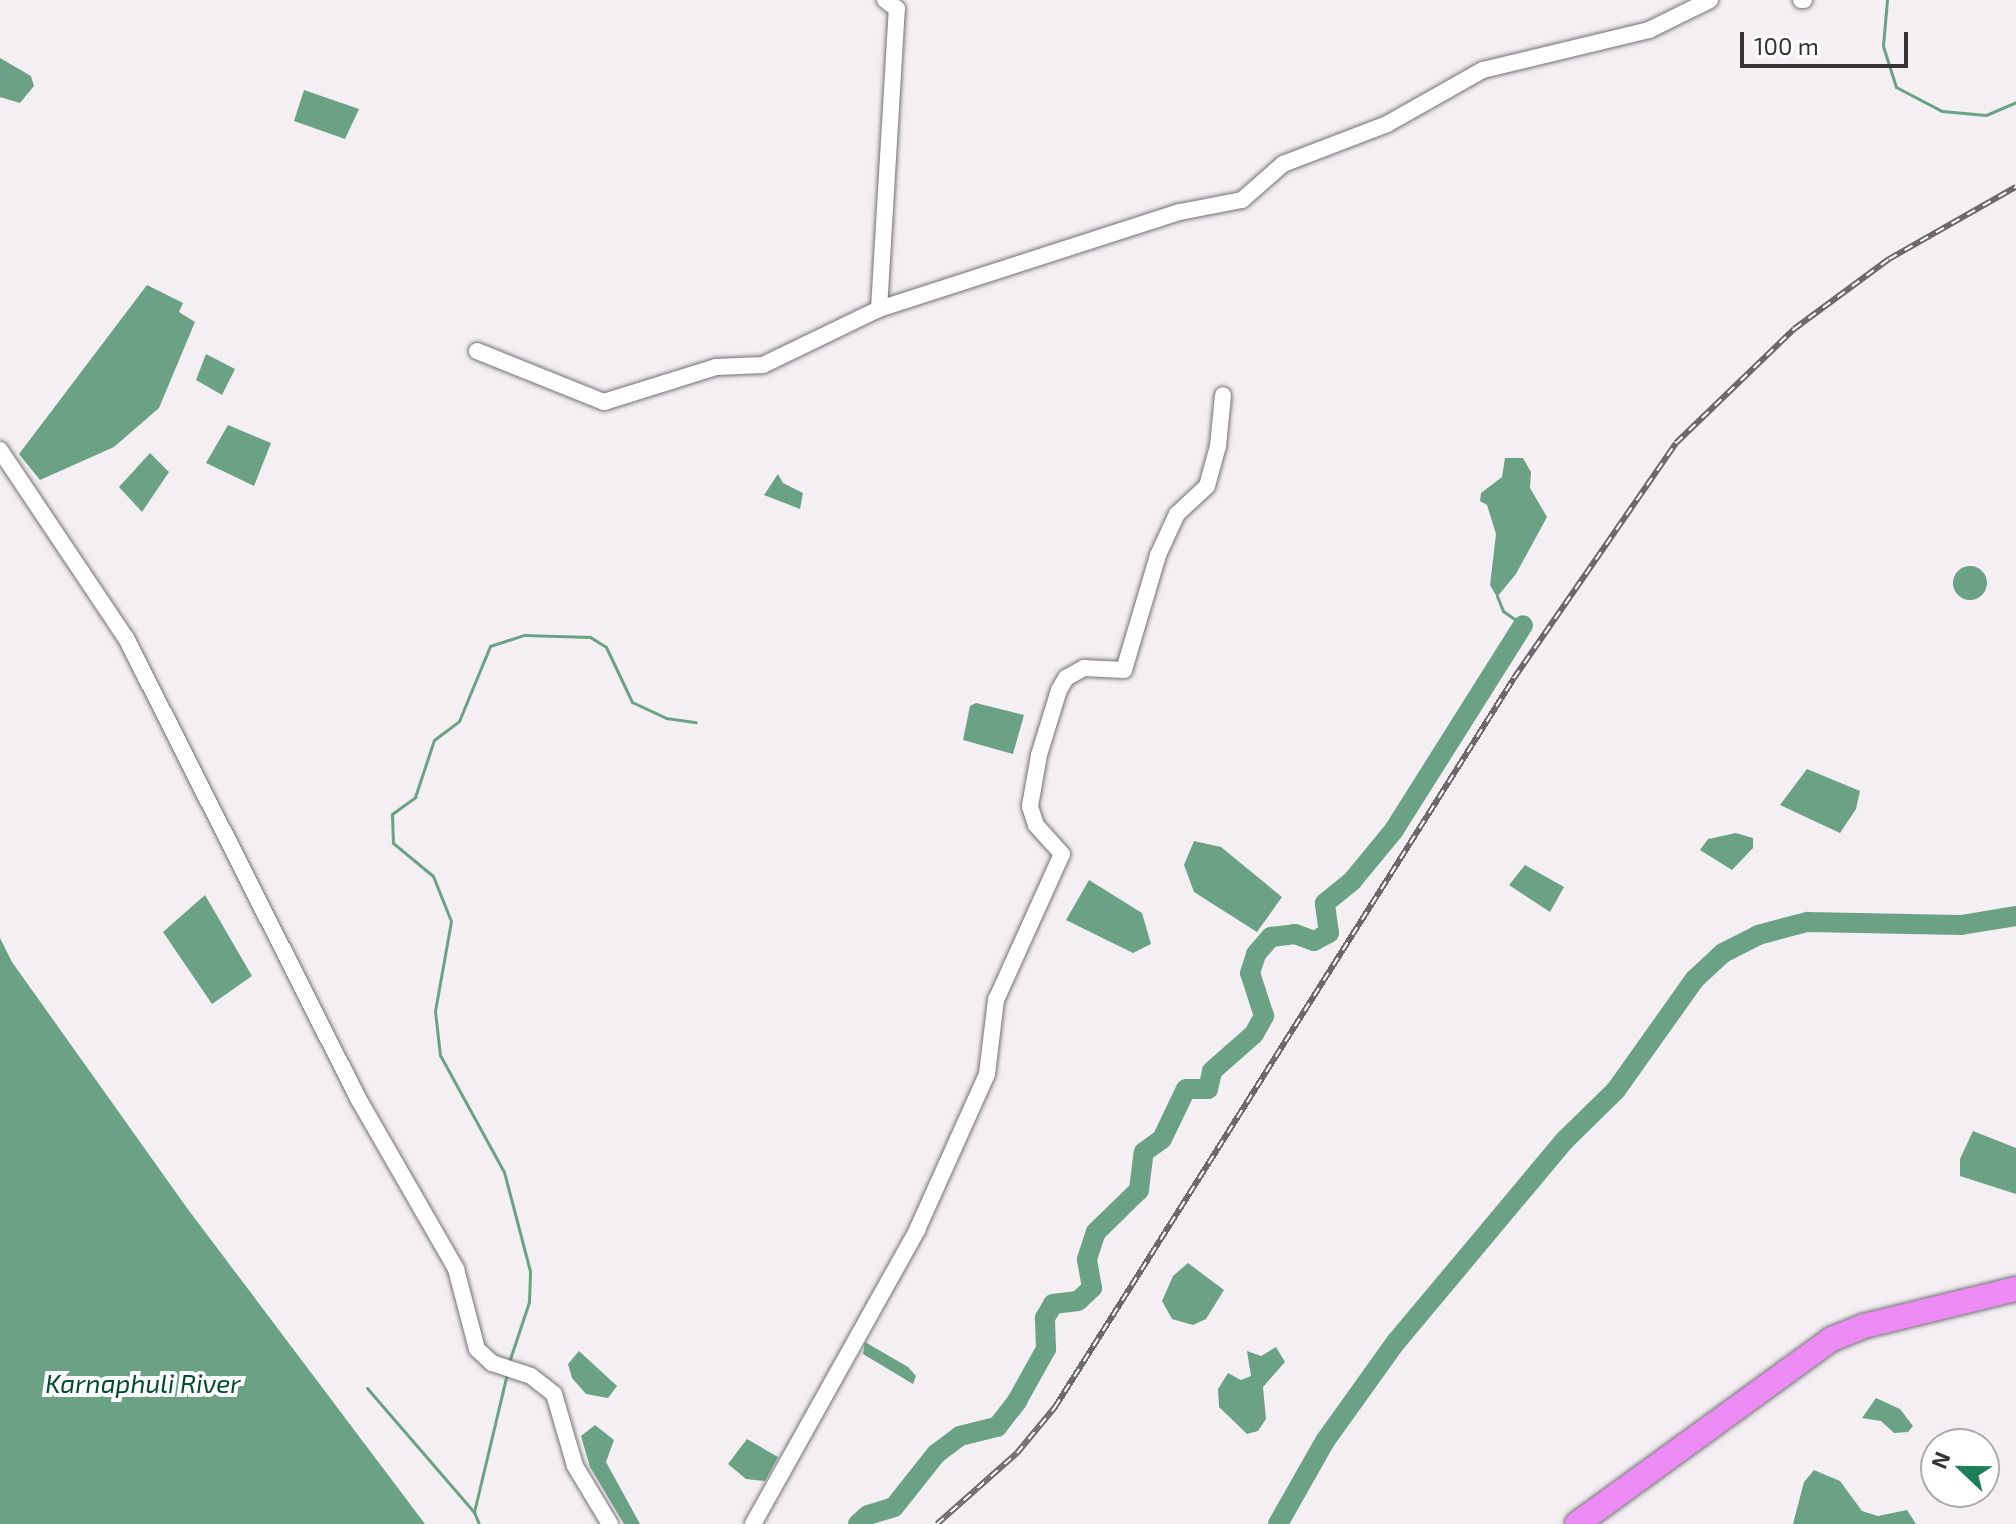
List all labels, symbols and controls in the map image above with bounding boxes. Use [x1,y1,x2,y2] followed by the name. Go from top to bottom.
[1744,16,1912,66] scale bar
[1754,31,1819,60] text: 100 m
[45,1367,241,1399] water label: Karnaphuli River
[1920,1428,2000,1508] north arrow
[1925,1448,1955,1472] text: N

